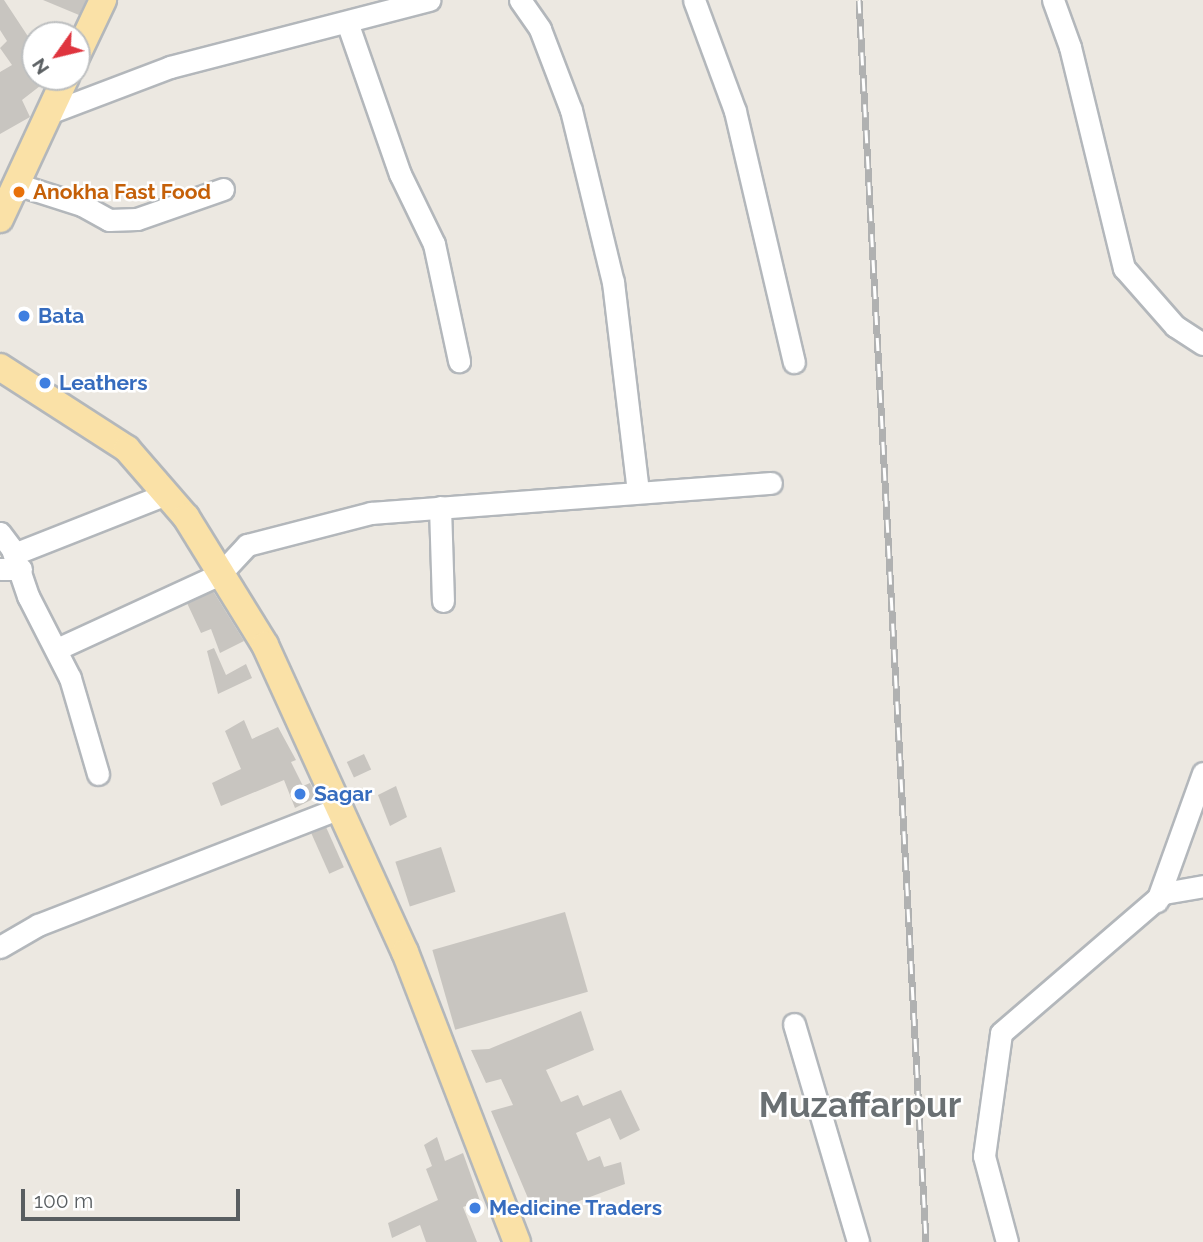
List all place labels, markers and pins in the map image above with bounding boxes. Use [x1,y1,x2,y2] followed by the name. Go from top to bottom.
[33,179,211,205] place label: Anokha Fast Food
[11,184,27,200] marker: Anokha Fast Food
[38,303,84,329] place label: Bata
[16,308,32,324] marker: Bata
[59,370,148,396] place label: Leathers
[37,375,53,391] marker: Leathers
[314,781,372,807] place label: Sagar
[292,786,308,802] marker: Sagar
[489,1195,663,1221] place label: Medicine Traders
[467,1200,483,1216] marker: Medicine Traders

